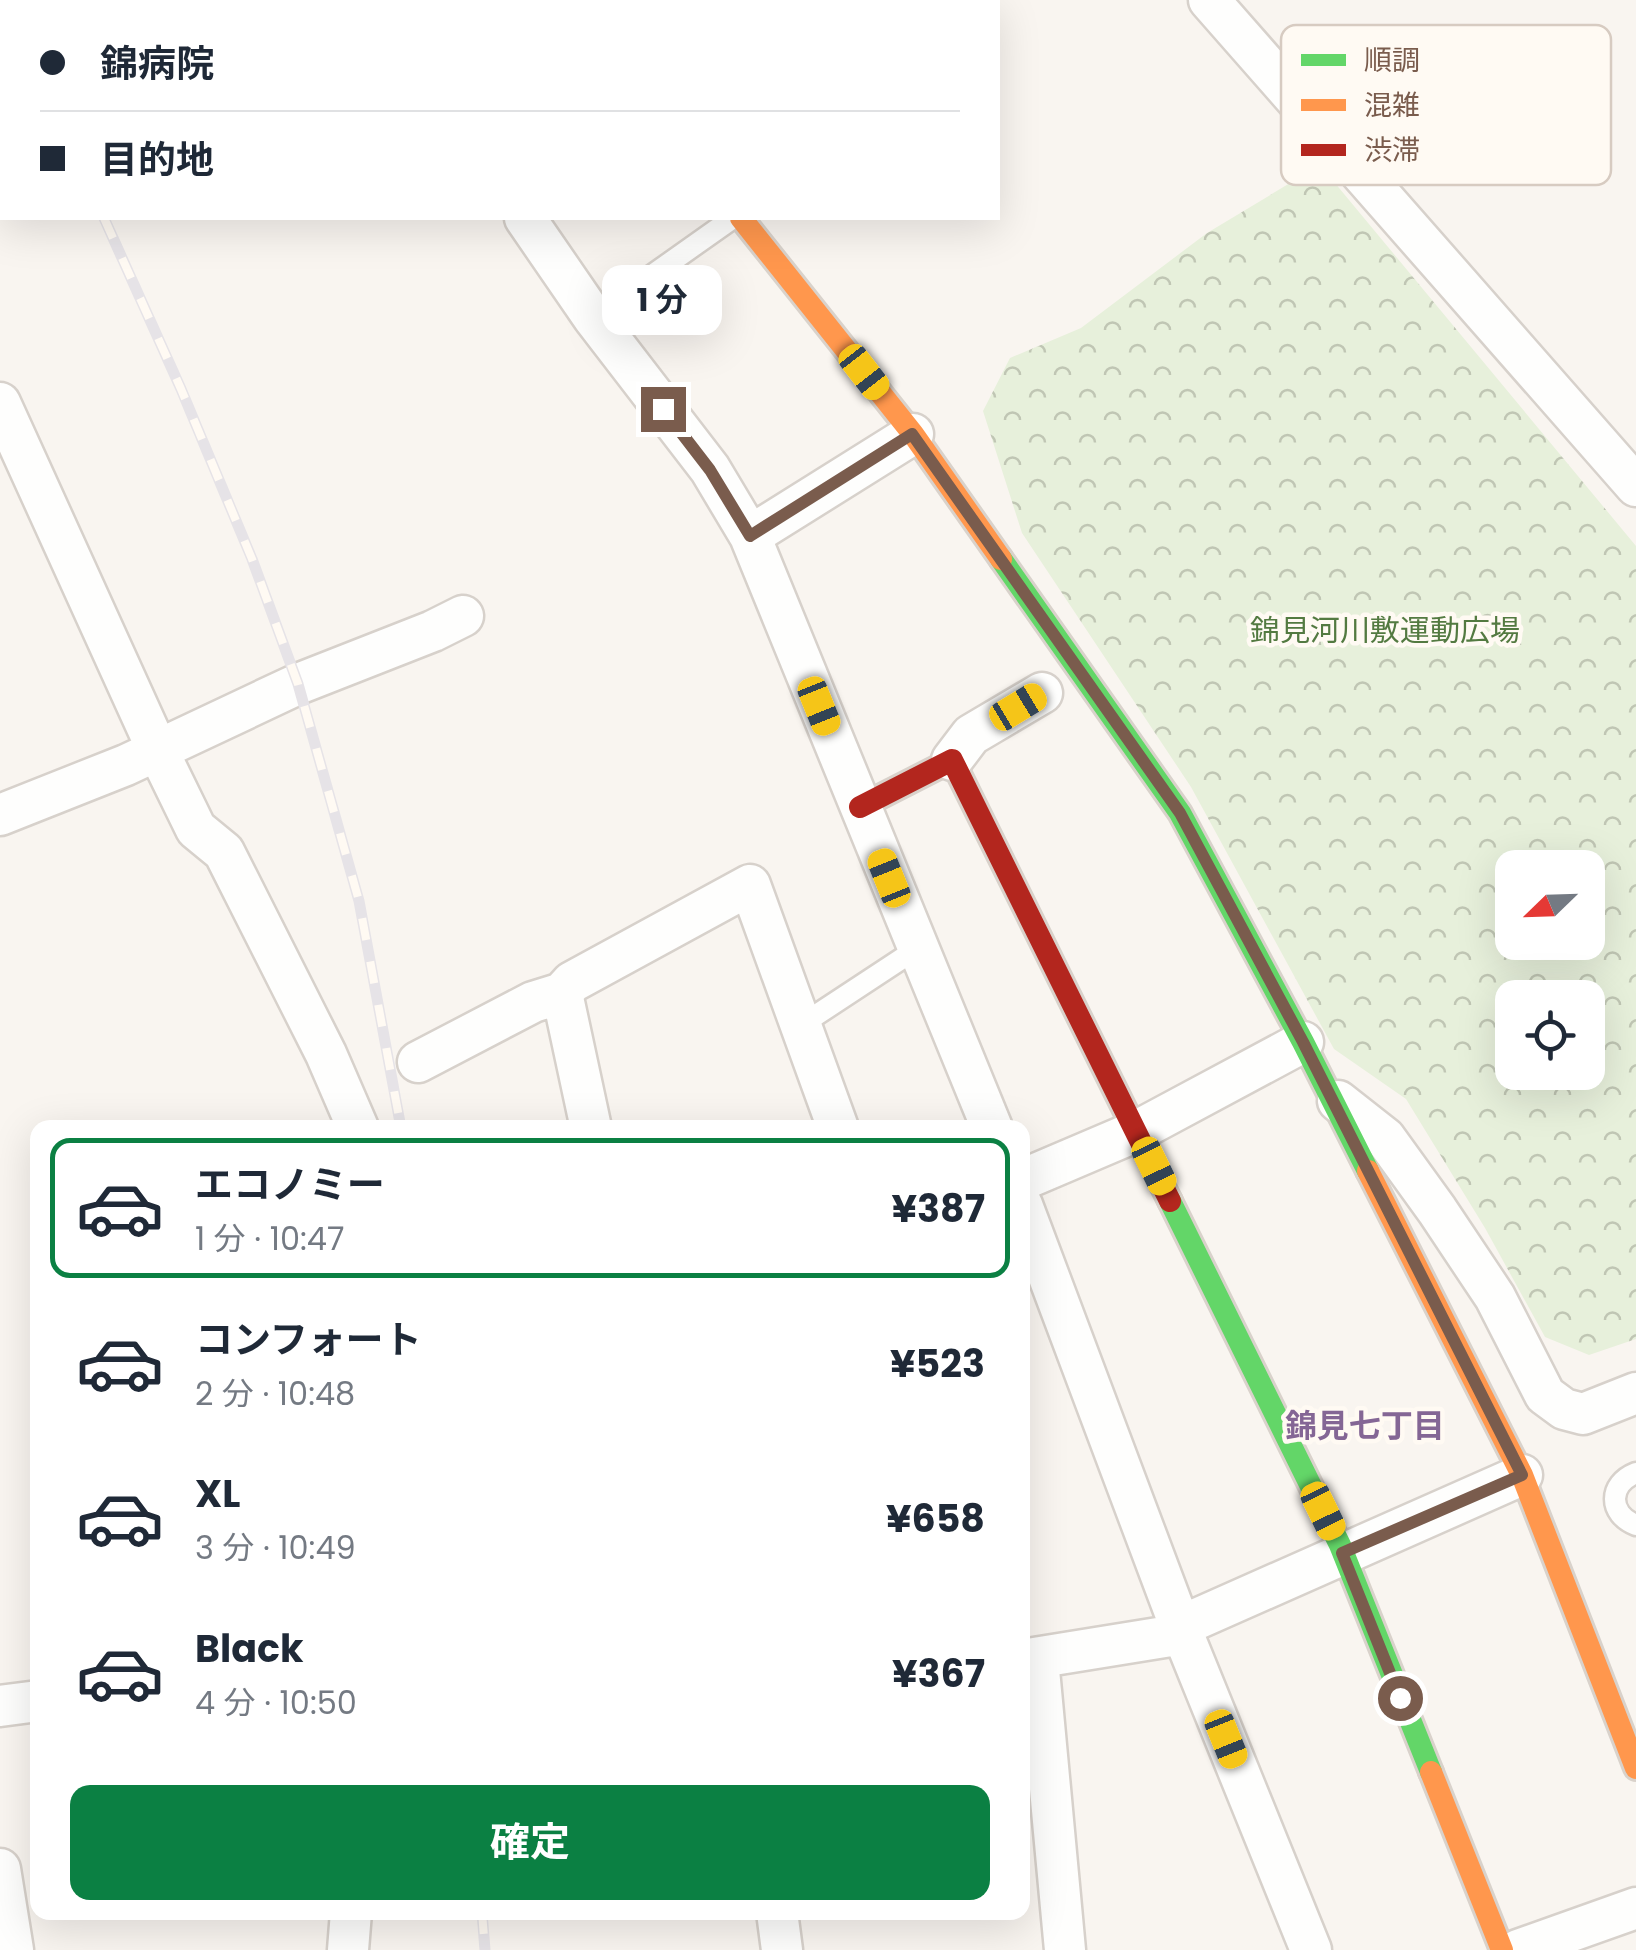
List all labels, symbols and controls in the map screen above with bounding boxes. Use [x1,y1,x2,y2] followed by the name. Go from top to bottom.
[1281,25,1611,185] legend
[100,37,214,90] text: 錦病院
[1364,41,1420,80] text: 順調
[1364,86,1420,125] text: 混雑
[1364,131,1420,170] text: 渋滞
[100,133,214,186] text: 目的地
[603,264,723,334] callout: 1 分
[637,277,687,322] text: 1 分
[834,339,894,405] car
[641,387,686,432] route end
[1250,609,1520,652] park label: 錦見河川敷運動広場
[794,673,844,739] car
[985,679,1051,735] car
[864,845,914,911] car
[1495,850,1605,960] north arrow
[1495,850,1605,1090] map controls
[1495,980,1605,1090] button: locate
[1127,1132,1181,1200] car
[195,1158,385,1211] text: エコノミー
[75,1163,165,1253] icon: car
[892,1182,985,1235] text: ¥387
[195,1216,344,1261] text: 1 分 · 10:47
[195,1313,422,1366] text: コンフォート
[75,1318,165,1408] icon: car
[890,1337,985,1390] text: ¥523
[195,1371,355,1416] text: 2 分 · 10:48
[1285,1403,1445,1448] district label: 錦見七丁目
[195,1467,240,1520] text: XL
[75,1473,165,1563] icon: car
[1296,1477,1350,1545] car
[886,1492,985,1545] text: ¥658
[195,1525,356,1570] text: 3 分 · 10:49
[195,1622,304,1675] text: Black
[75,1628,165,1718] icon: car
[892,1647,985,1700] text: ¥367
[1378,1676,1423,1721] route start
[195,1680,357,1725] text: 4 分 · 10:50
[1201,1706,1251,1772] car
[70,1785,990,1900] button: 確定

